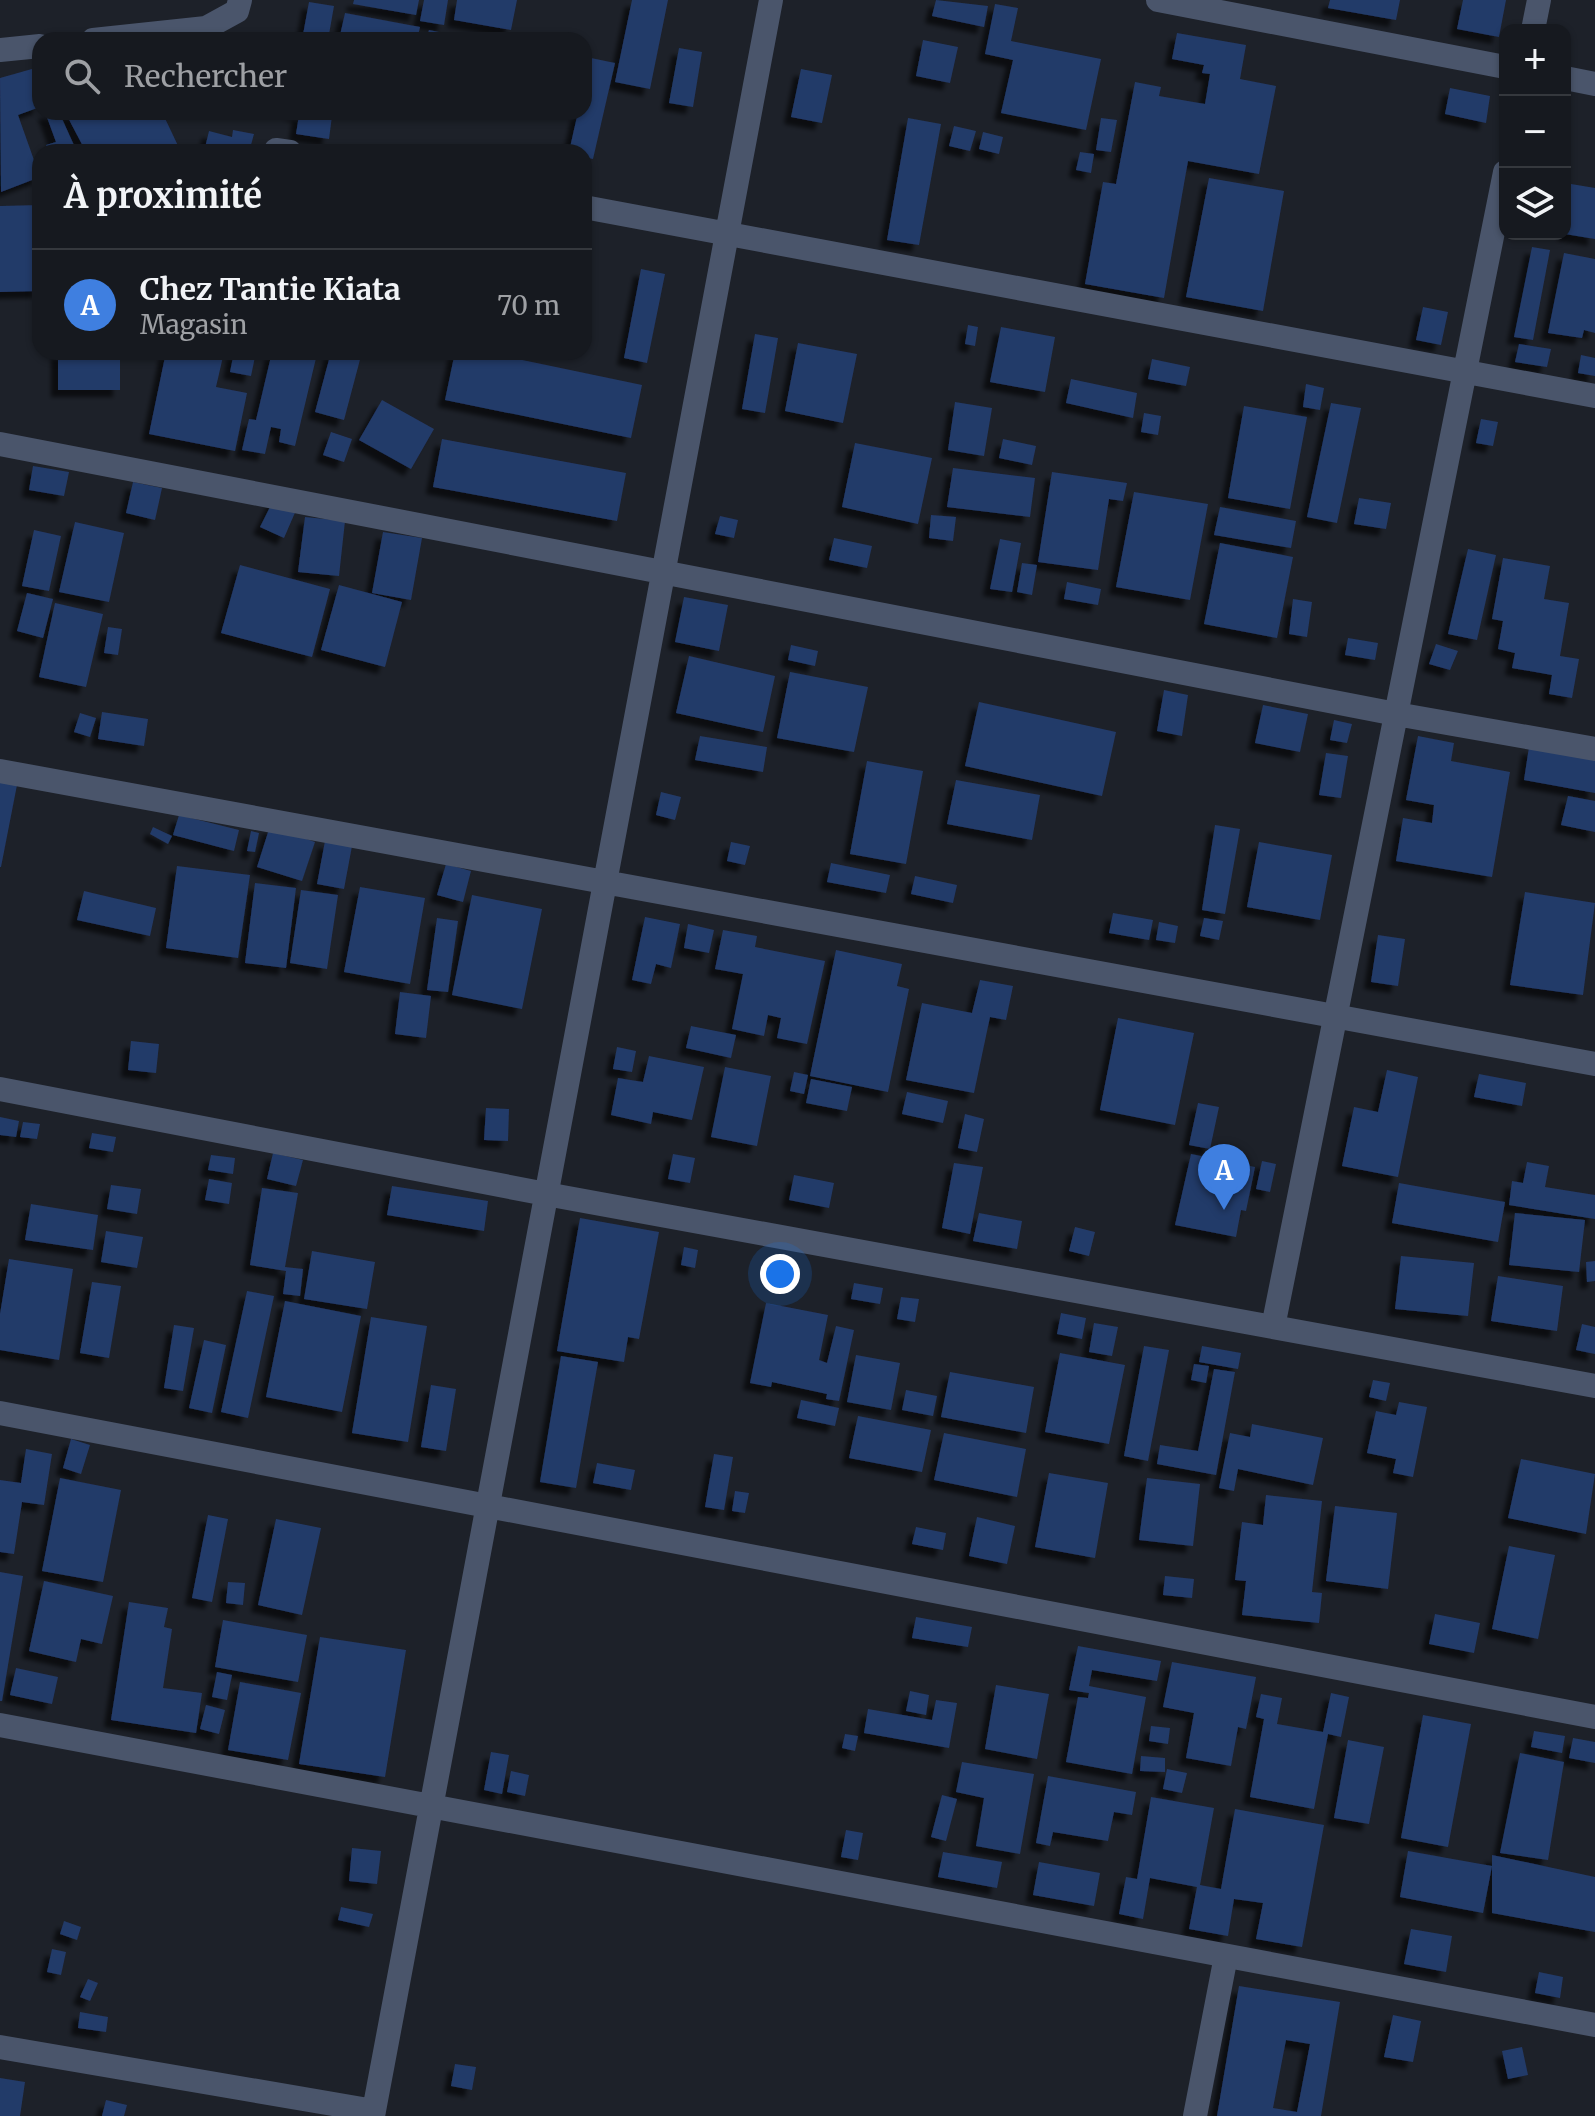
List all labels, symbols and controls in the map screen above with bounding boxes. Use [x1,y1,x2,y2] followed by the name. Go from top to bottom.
[1499,24,1571,240] map controls
[1499,24,1571,96] button: +
[32,32,592,120] search box
[60,54,104,98] icon: search
[124,57,287,95] text: Rechercher
[1499,96,1571,168] button: −
[1499,168,1571,240] button: layers
[64,175,262,217] text: À proximité
[140,270,401,308] text: Chez Tantie Kiata
[81,289,99,322] text: A
[497,289,560,322] text: 70 m
[140,308,248,341] text: Magasin
[1198,1144,1250,1210] pin: A
[760,1254,800,1294] your location

